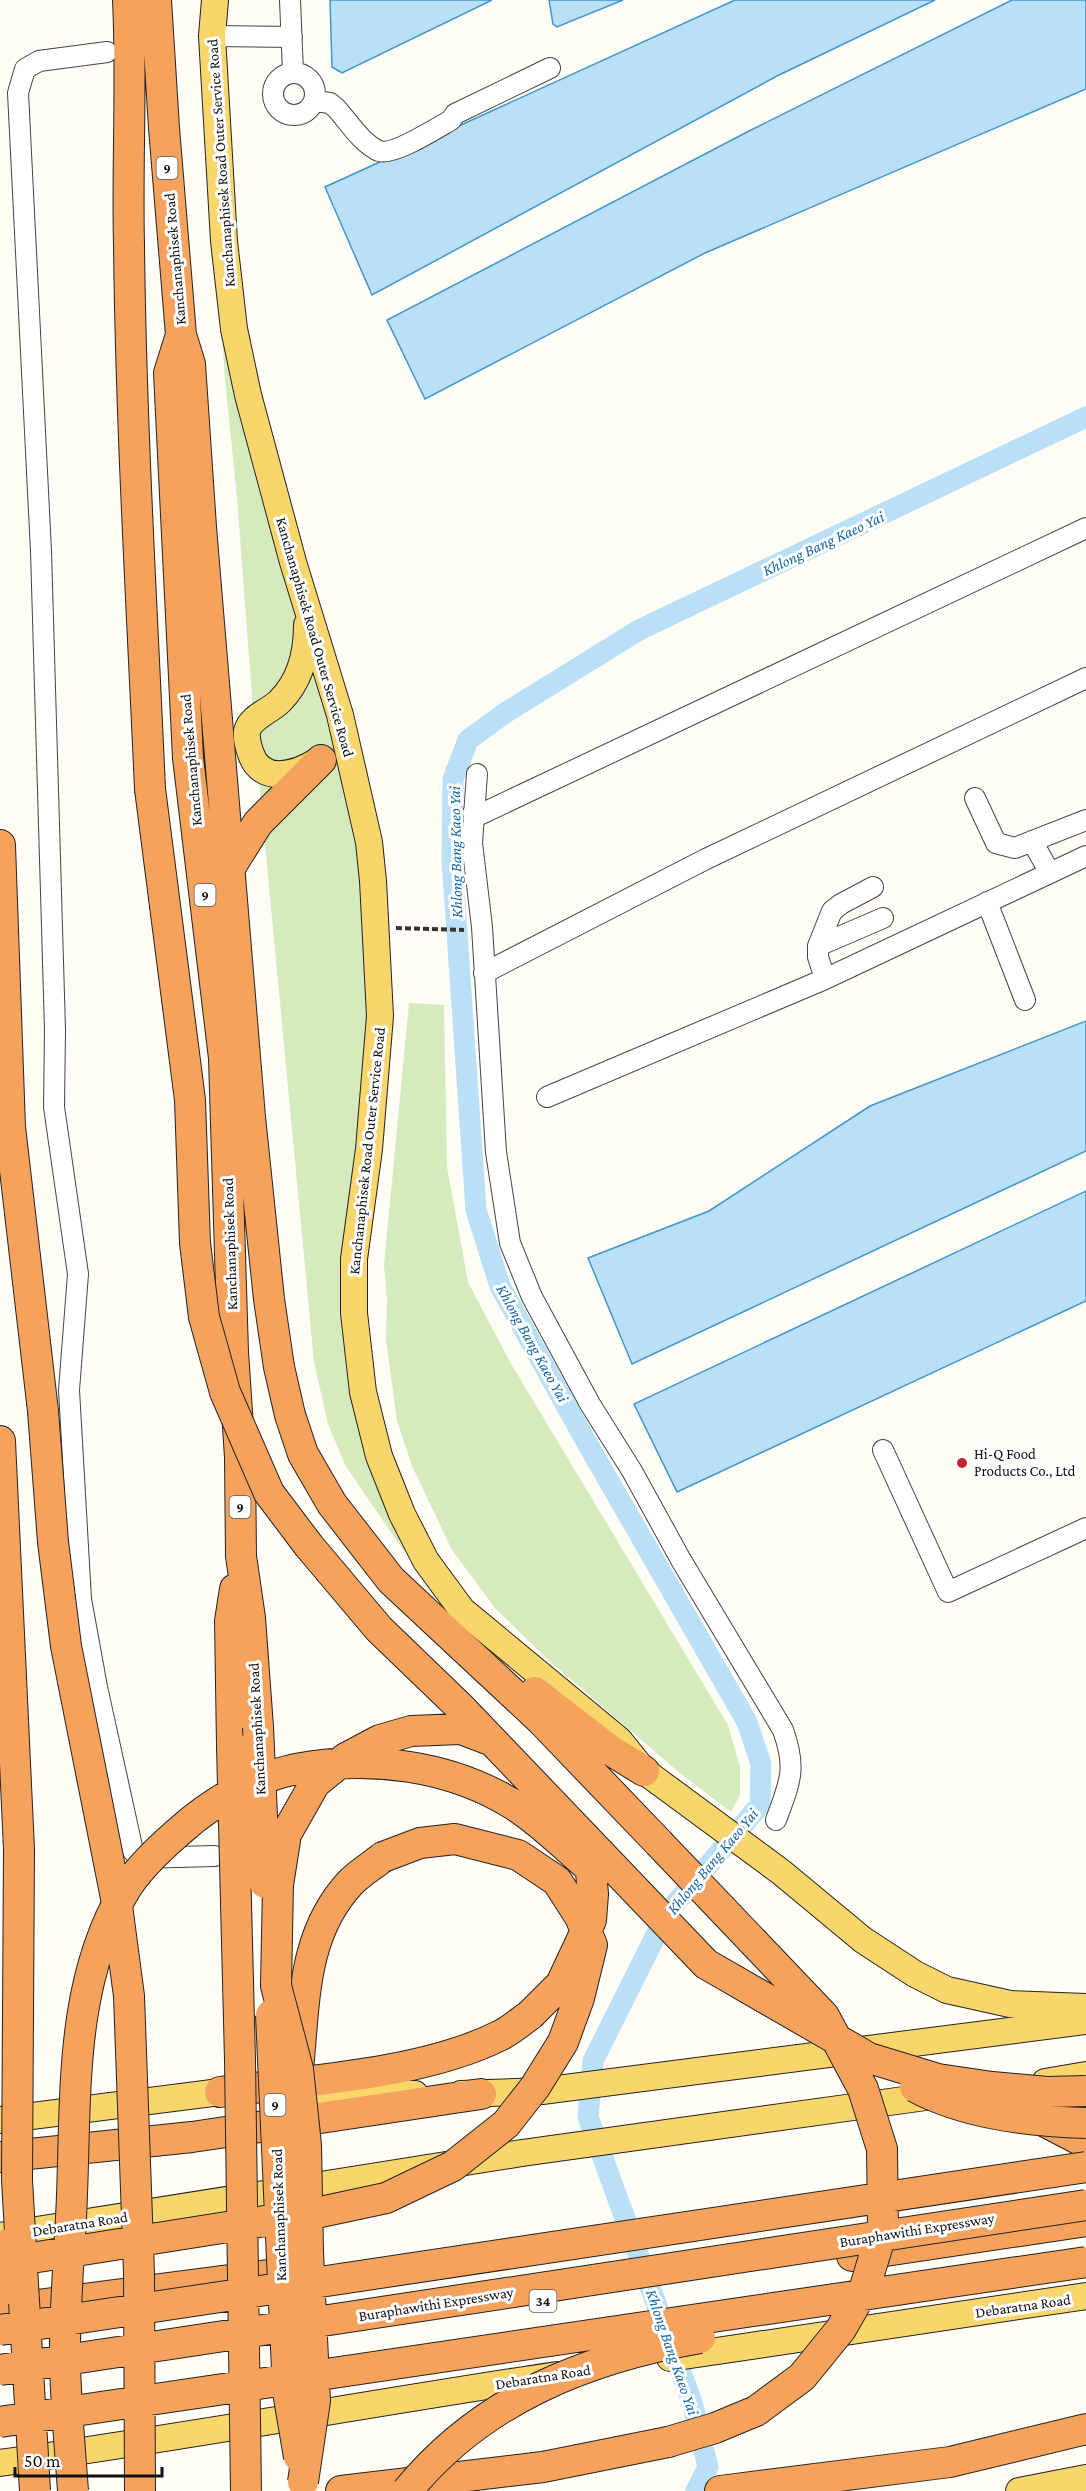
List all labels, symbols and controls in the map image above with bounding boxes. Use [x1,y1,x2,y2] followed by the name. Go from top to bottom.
[204,38,239,288] street label: Kanchanaphisek Road Outer Service Road
[156,157,178,179] road number: 9
[161,192,190,326] street label: Kanchanaphisek Road
[760,508,888,580] water label: Khlong Bang Kaeo Yai
[272,515,357,759] street label: Kanchanaphisek Road Outer Service Road
[177,693,206,827] street label: Kanchanaphisek Road
[446,785,466,918] water label: Khlong Bang Kaeo Yai
[194,884,216,906] road number: 9
[346,1026,389,1276] street label: Kanchanaphisek Road Outer Service Road
[220,1177,241,1310] street label: Kanchanaphisek Road
[492,1281,572,1406] water label: Khlong Bang Kaeo Yai
[974,1446,1075,1479] place label: Hi-Q Food Products Co., Ltd
[955,1456,969,1470] marker: Hi-Q Food Products Co., Ltd
[230,1496,250,1518] road number: 9
[246,1662,269,1795] street label: Kanchanaphisek Road
[663,1805,763,1918] water label: Khlong Bang Kaeo Yai
[264,2094,286,2116] road number: 9
[269,2148,290,2281] street label: Kanchanaphisek Road
[31,2209,129,2239] street label: Debaratna Road
[838,2210,996,2251] street label: Buraphawithi Expressway
[357,2284,515,2325] street label: Buraphawithi Expressway
[642,2287,702,2418] water label: Khlong Bang Kaeo Yai
[530,2290,556,2312] road number: 34
[974,2291,1072,2321] street label: Debaratna Road
[494,2362,592,2392] street label: Debaratna Road
[15,2440,162,2478] scale bar
[24,2451,61,2471] text: 50 m

